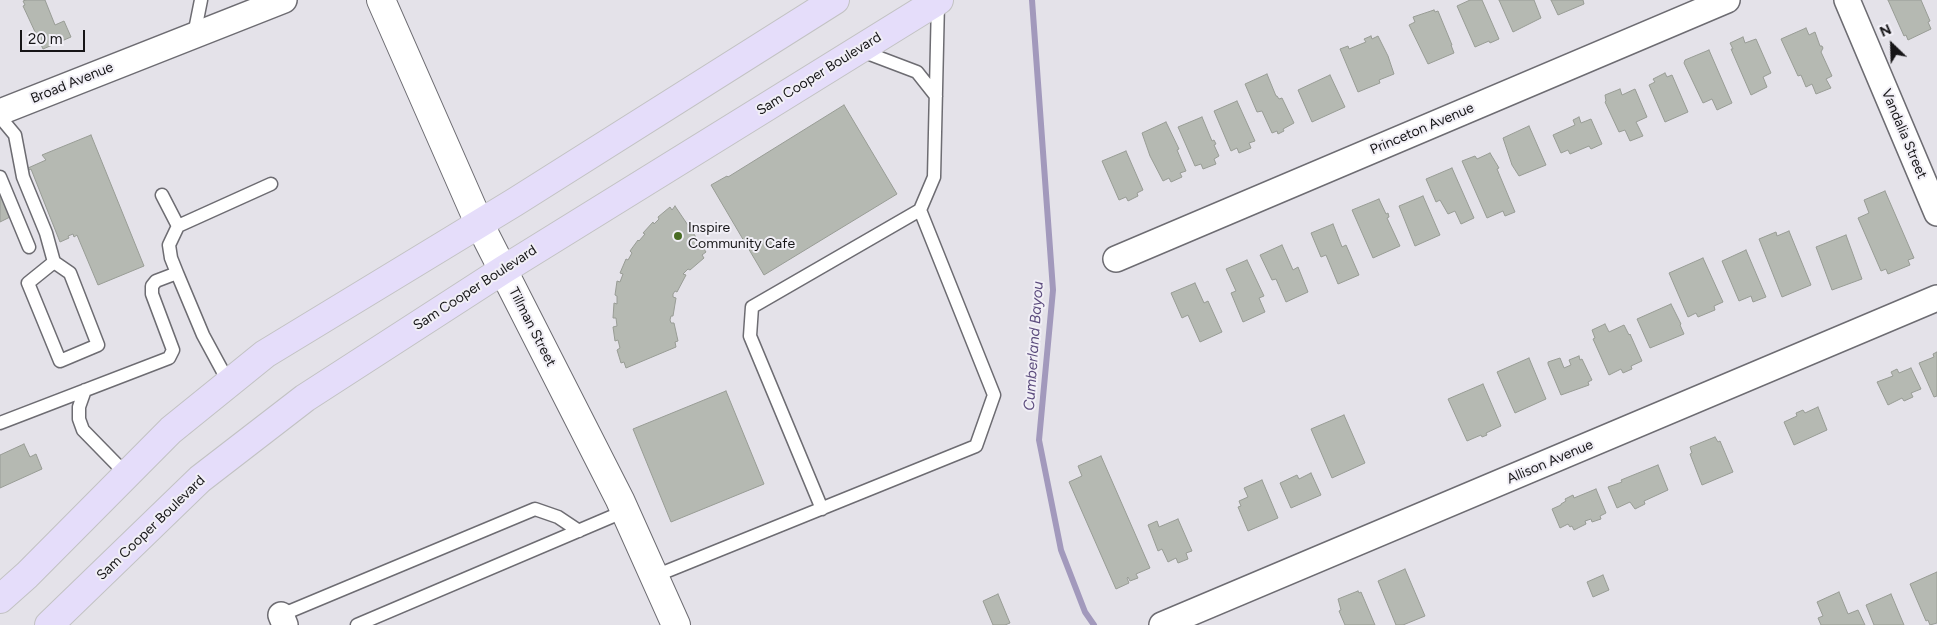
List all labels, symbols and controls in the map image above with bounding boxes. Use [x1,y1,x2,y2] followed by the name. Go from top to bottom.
[22,20,88,52] scale bar
[1867,20,1917,70] north arrow
[1877,21,1894,41] text: N
[754,29,884,119] street label: Sam Cooper Boulevard
[28,30,62,48] text: 20 m
[28,59,116,107] street label: Broad Avenue
[1878,87,1930,181] street label: Vandalia Street
[1368,100,1476,158] street label: Princeton Avenue
[688,220,795,252] place label: Inspire Community Cafe
[672,230,684,242] marker: Inspire Community Cafe
[410,242,540,334] street label: Sam Cooper Boulevard
[1020,281,1048,411] water label: Cumberland Bayou
[505,285,559,369] street label: Tillman Street
[1504,436,1596,488] street label: Allison Avenue
[93,472,209,584] street label: Sam Cooper Boulevard

